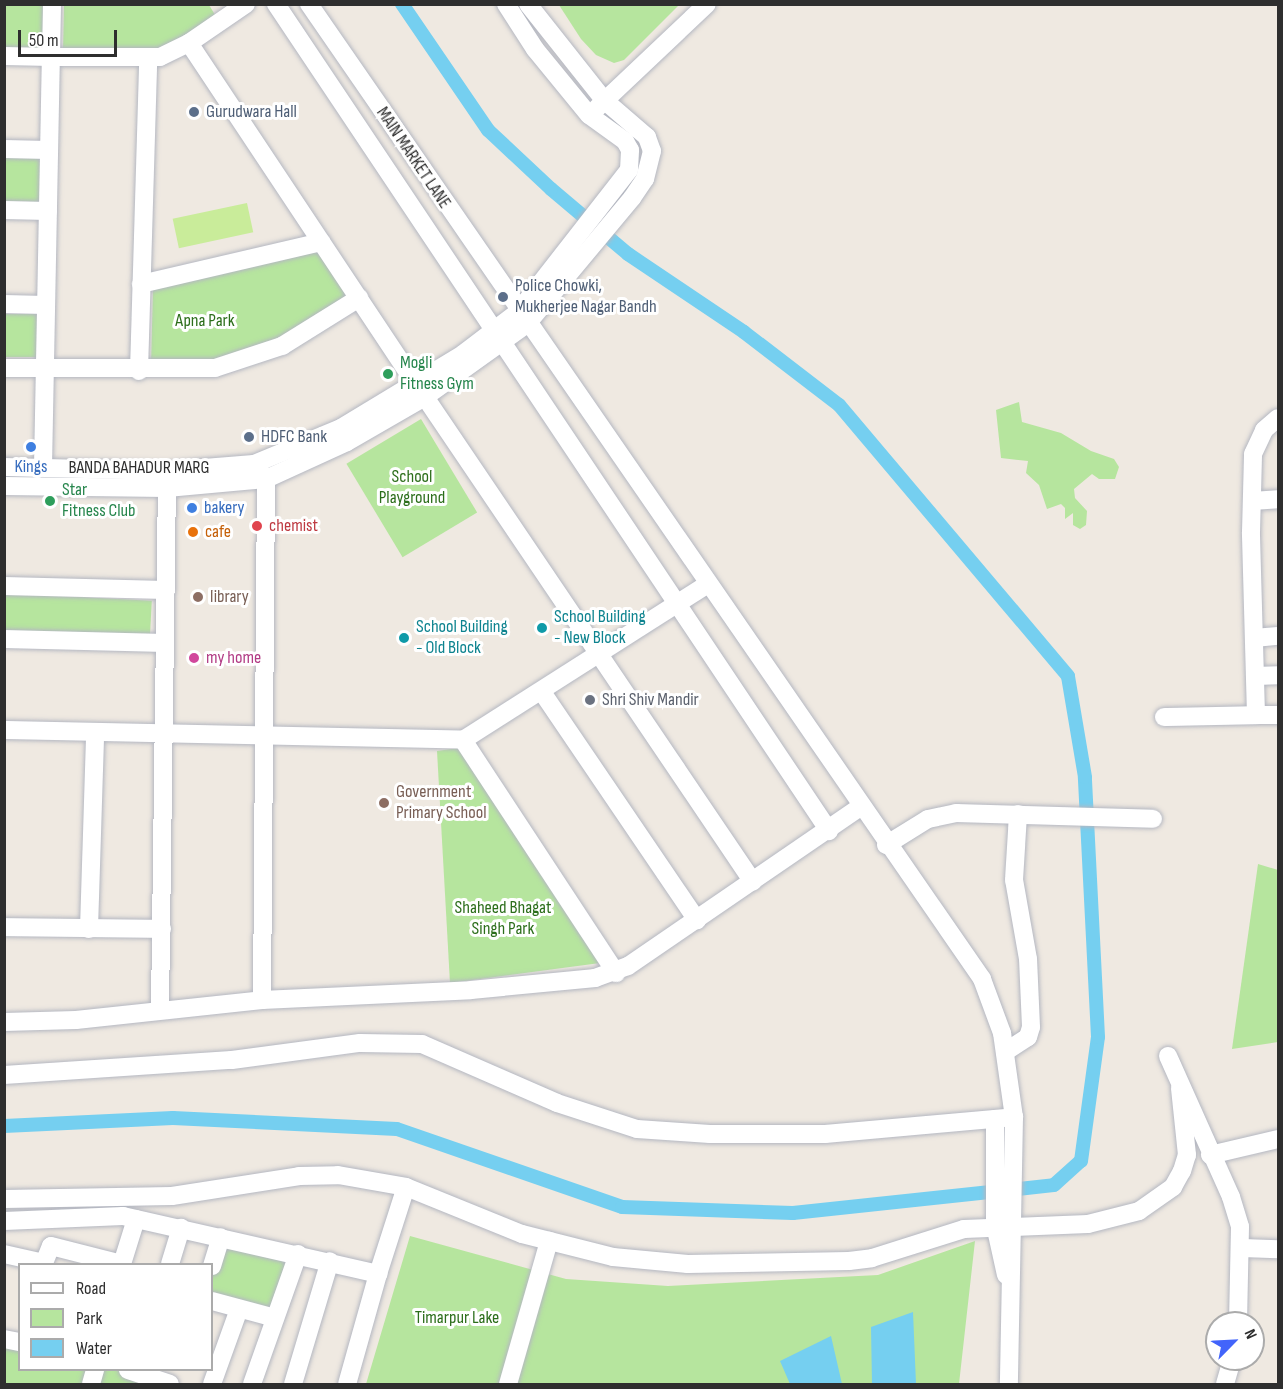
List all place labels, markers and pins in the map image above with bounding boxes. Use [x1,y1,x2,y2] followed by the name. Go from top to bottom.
[206,101,297,123] place label: Gurudwara Hall
[187,105,201,119] marker: Gurudwara Hall
[515,276,657,318] place label: Police Chowki, Mukherjee Nagar Bandh
[496,290,510,304] marker: Police Chowki, Mukherjee Nagar Bandh
[400,353,474,395] place label: Mogli Fitness Gym
[381,367,395,381] marker: Mogli Fitness Gym
[261,426,327,448] place label: HDFC Bank
[242,430,256,444] marker: HDFC Bank
[24,440,38,454] marker: Kings
[15,456,47,478] place label: Kings
[62,480,136,522] place label: Star Fitness Club
[43,494,57,508] marker: Star Fitness Club
[204,497,244,519] place label: bakery
[185,501,199,515] marker: bakery
[269,515,318,537] place label: chemist
[250,519,264,533] marker: chemist
[205,521,231,543] place label: cafe
[186,525,200,539] marker: cafe
[210,586,249,608] place label: library
[191,590,205,604] marker: library
[554,607,646,650] place label: School Building - New Block
[416,617,508,660] place label: School Building - Old Block
[535,621,549,635] marker: School Building - New Block
[397,631,411,645] marker: School Building - Old Block
[206,647,261,669] place label: my home
[187,651,201,665] marker: my home
[602,689,699,711] place label: Shri Shiv Mandir
[583,693,597,707] marker: Shri Shiv Mandir
[396,782,487,824] place label: Government Primary School
[377,796,391,810] marker: Government Primary School

